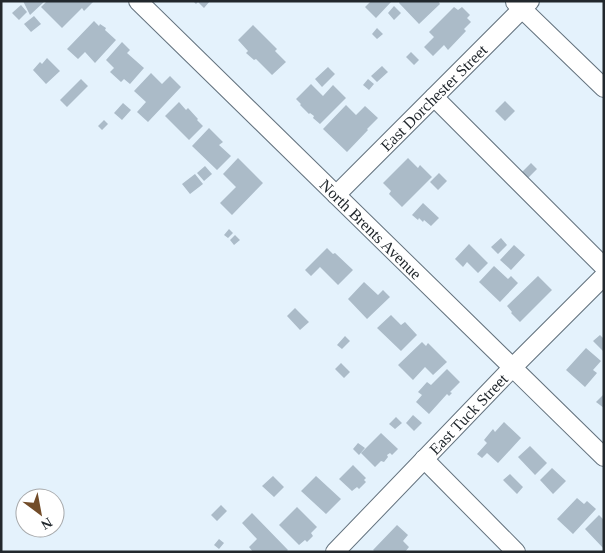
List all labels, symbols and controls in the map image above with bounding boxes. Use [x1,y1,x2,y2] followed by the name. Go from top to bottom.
[377,40,491,154] street label: East Dorchester Street
[317,176,425,282] street label: North Brents Avenue
[426,370,511,457] street label: East Tuck Street
[15,488,65,538] north arrow
[38,515,55,533] text: N

